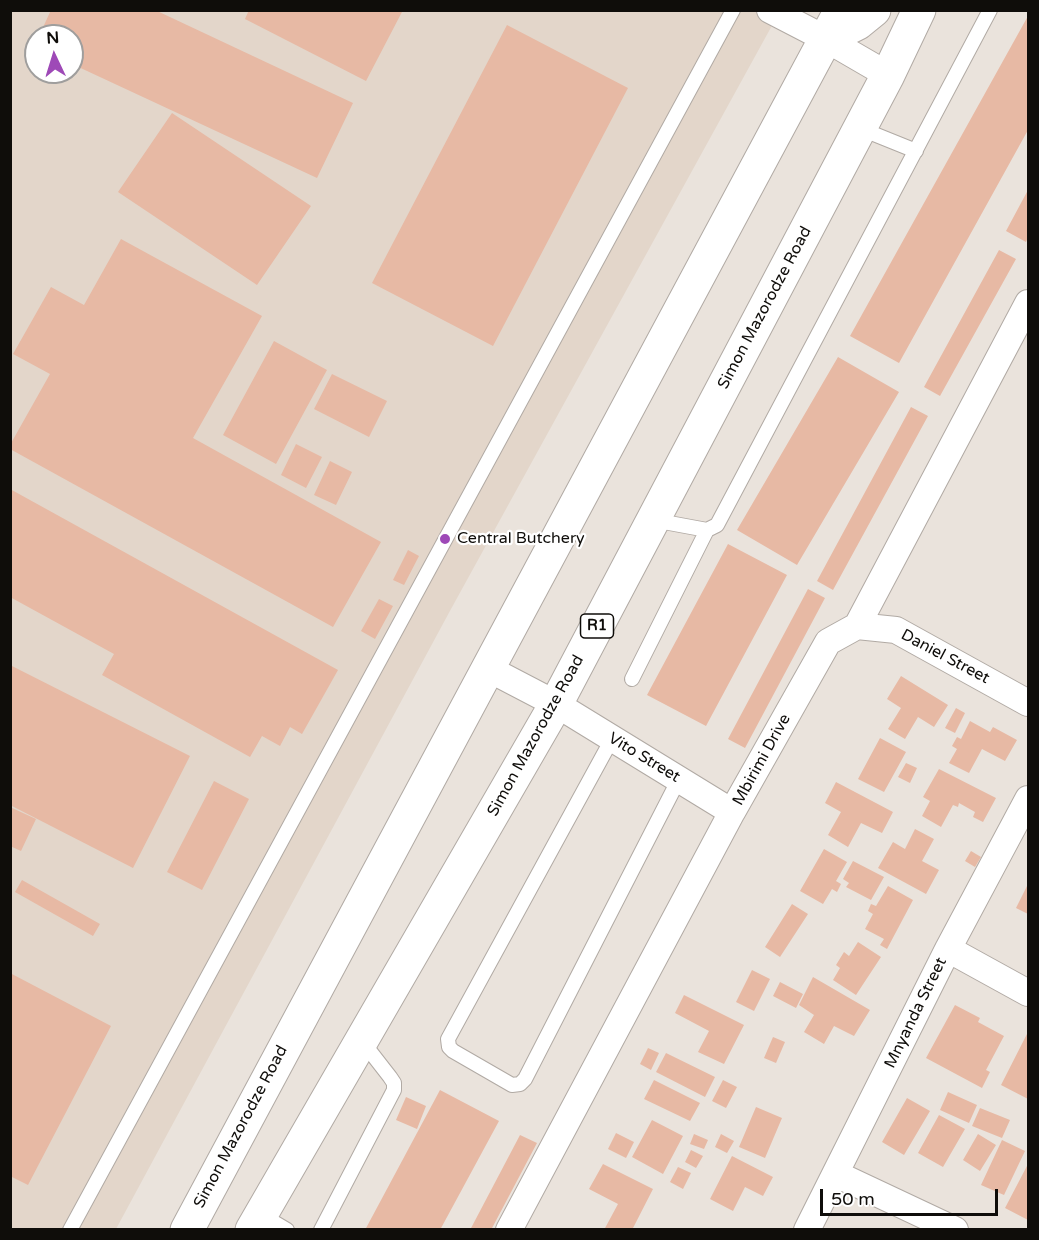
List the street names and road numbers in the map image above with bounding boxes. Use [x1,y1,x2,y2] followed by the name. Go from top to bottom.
[714,223,816,393] street label: Simon Mazorodze Road
[580,614,614,638] road number: R1
[897,626,993,688] street label: Daniel Street
[484,652,588,820] street label: Simon Mazorodze Road
[729,711,795,809] street label: Mbirimi Drive
[605,729,683,787] street label: Vito Street
[881,954,951,1072] street label: Mnyanda Street
[190,1042,292,1212] street label: Simon Mazorodze Road

